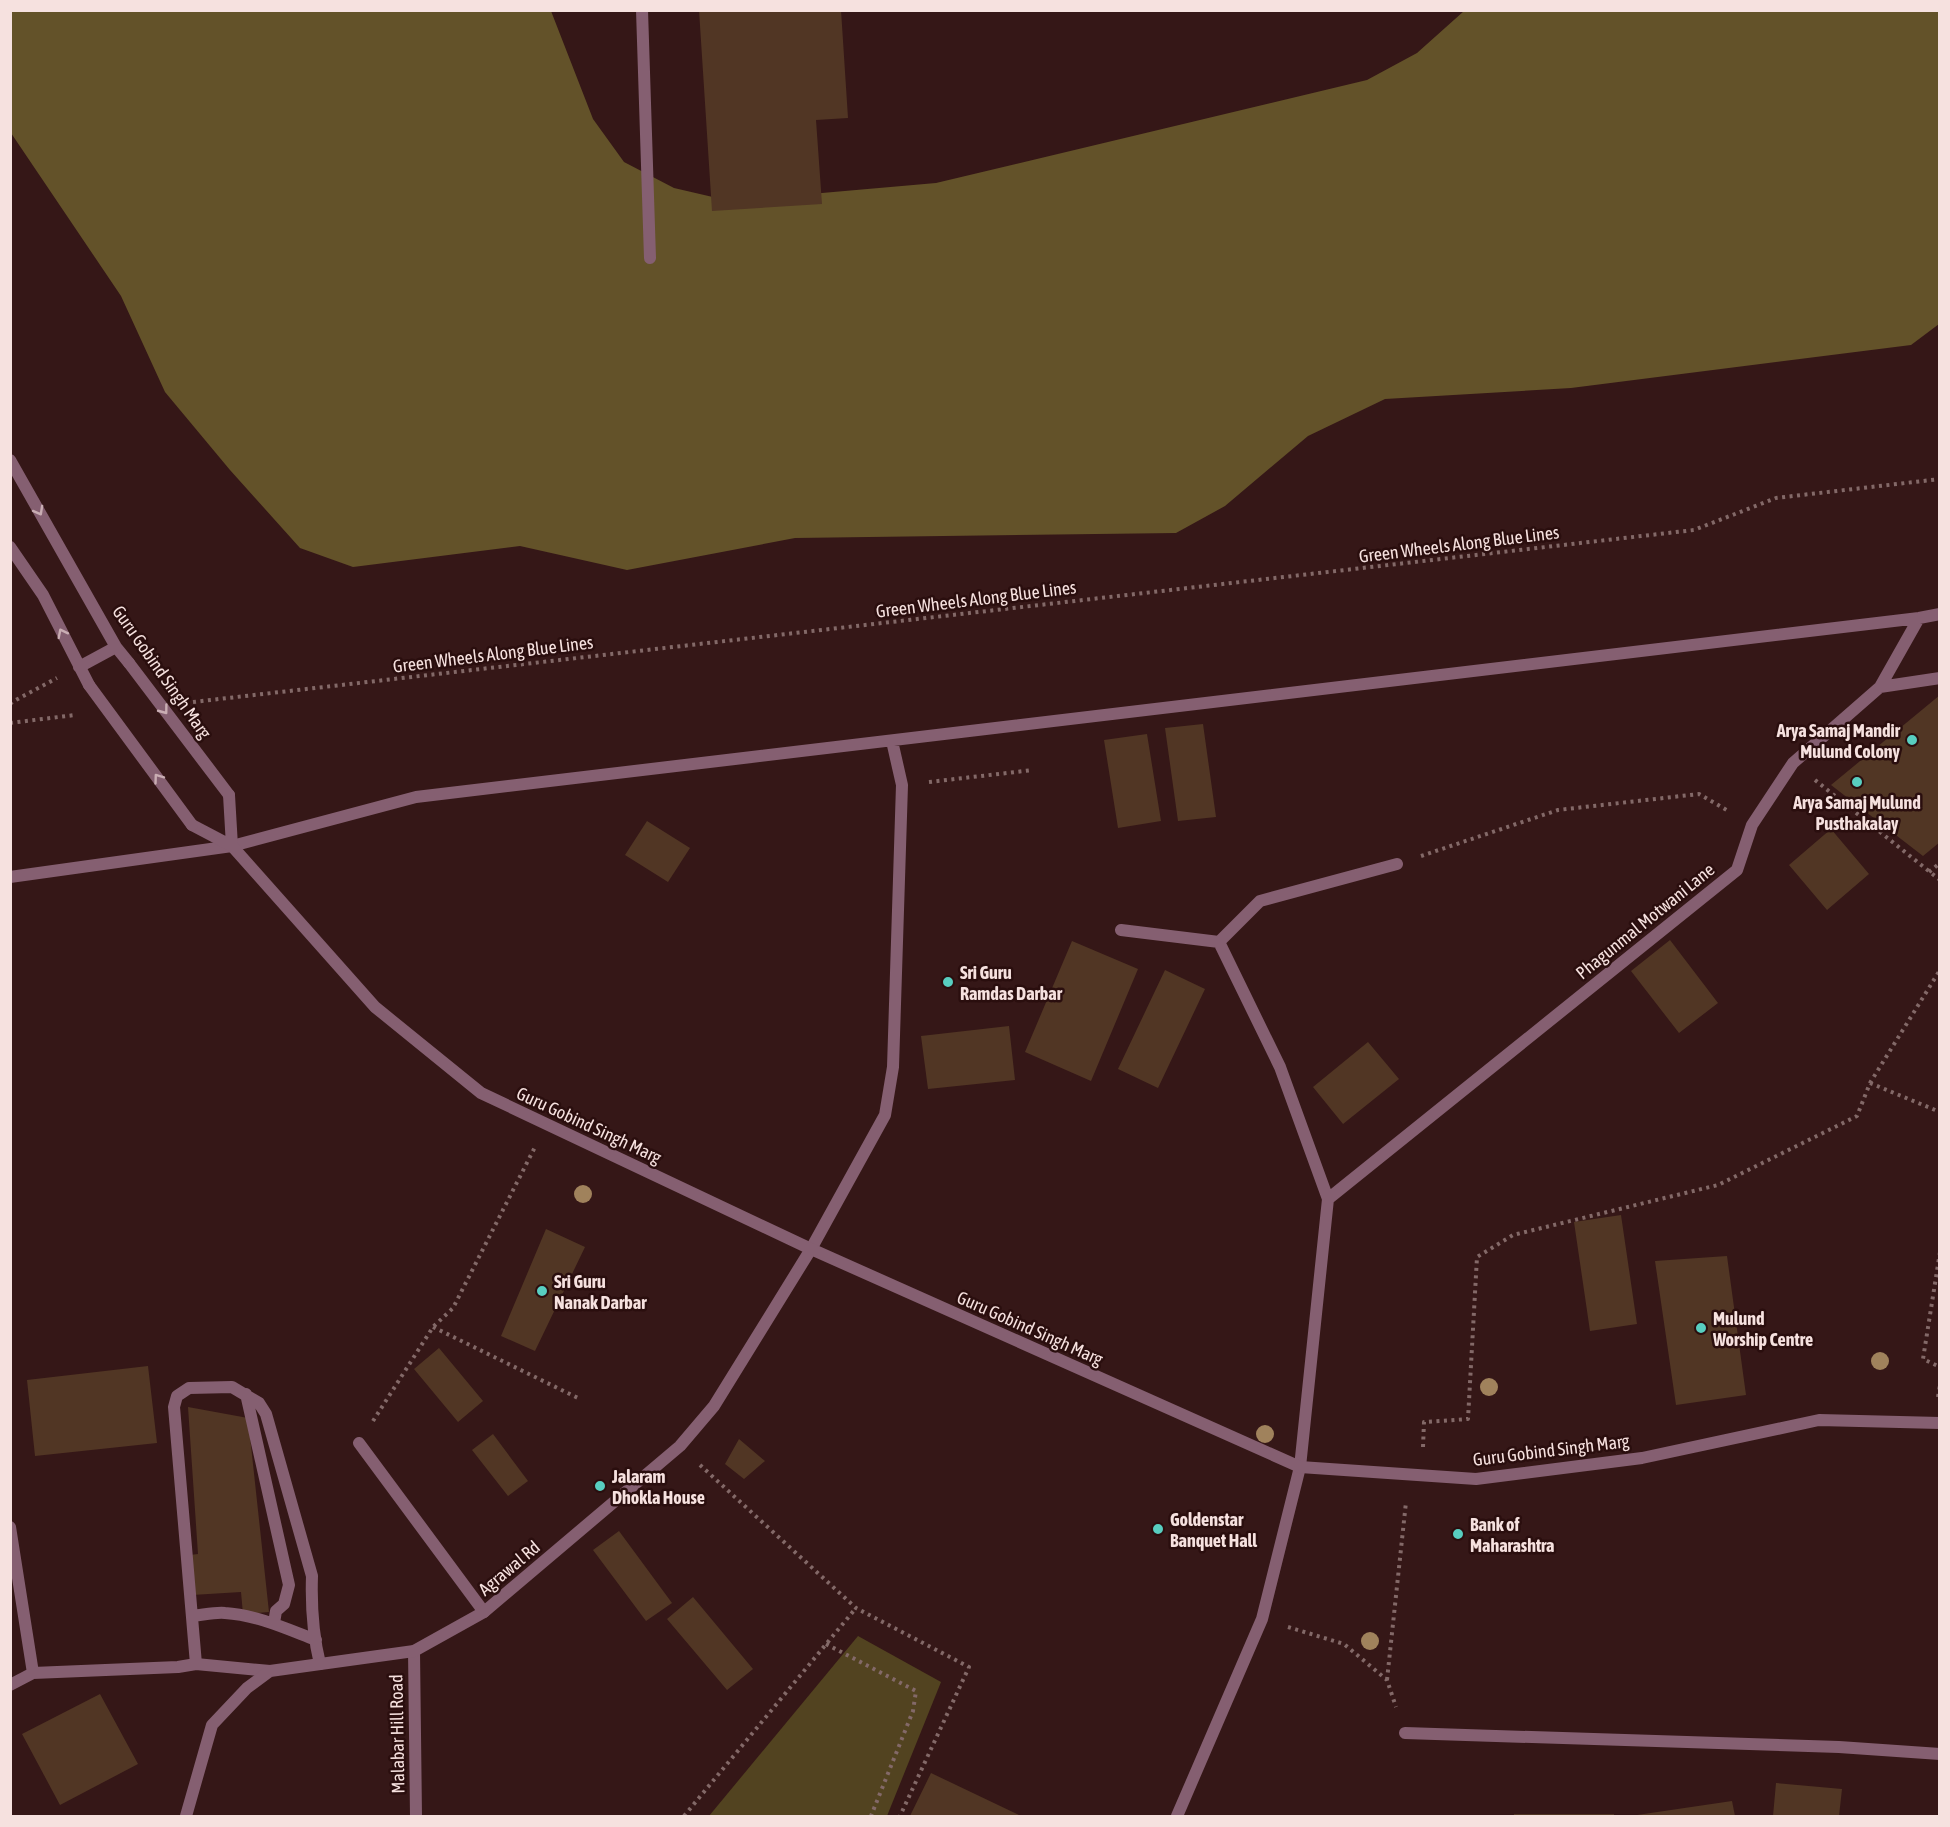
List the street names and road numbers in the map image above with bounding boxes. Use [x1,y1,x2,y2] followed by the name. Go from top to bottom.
[1358,521,1560,567] street label: Green Wheels Along Blue Lines
[875,576,1077,622] street label: Green Wheels Along Blue Lines
[108,602,216,743] street label: Guru Gobind Singh Marg
[392,631,594,677] street label: Green Wheels Along Blue Lines
[1572,859,1718,983] street label: Phagunmal Motwani Lane
[513,1082,665,1168] street label: Guru Gobind Singh Marg
[954,1286,1106,1370] street label: Guru Gobind Singh Marg
[1472,1430,1631,1470] street label: Guru Gobind Singh Marg
[474,1536,544,1600] street label: Agrawal Rd
[385,1674,409,1794] street label: Malabar Hill Road

